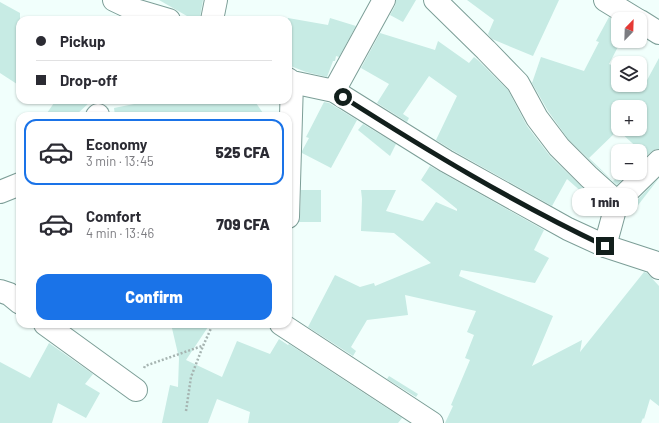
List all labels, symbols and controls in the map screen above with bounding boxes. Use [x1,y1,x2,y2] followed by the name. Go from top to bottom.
[611,12,647,48] north arrow
[611,12,647,180] map controls
[60,32,106,50] text: Pickup
[611,56,647,92] button: layers
[60,71,118,89] text: Drop-off
[334,88,352,106] route start
[611,100,647,136] button: +
[38,134,74,170] icon: car
[86,135,147,153] text: Economy
[215,143,270,161] text: 525 CFA
[611,144,647,180] button: −
[86,153,154,169] text: 3 min · 13:45
[572,188,638,216] callout: 1 min
[591,194,619,210] text: 1 min
[38,206,74,242] icon: car
[86,207,141,225] text: Comfort
[216,215,270,233] text: 709 CFA
[86,225,154,241] text: 4 min · 13:46
[596,237,614,255] route end
[36,274,272,320] button: Confirm

